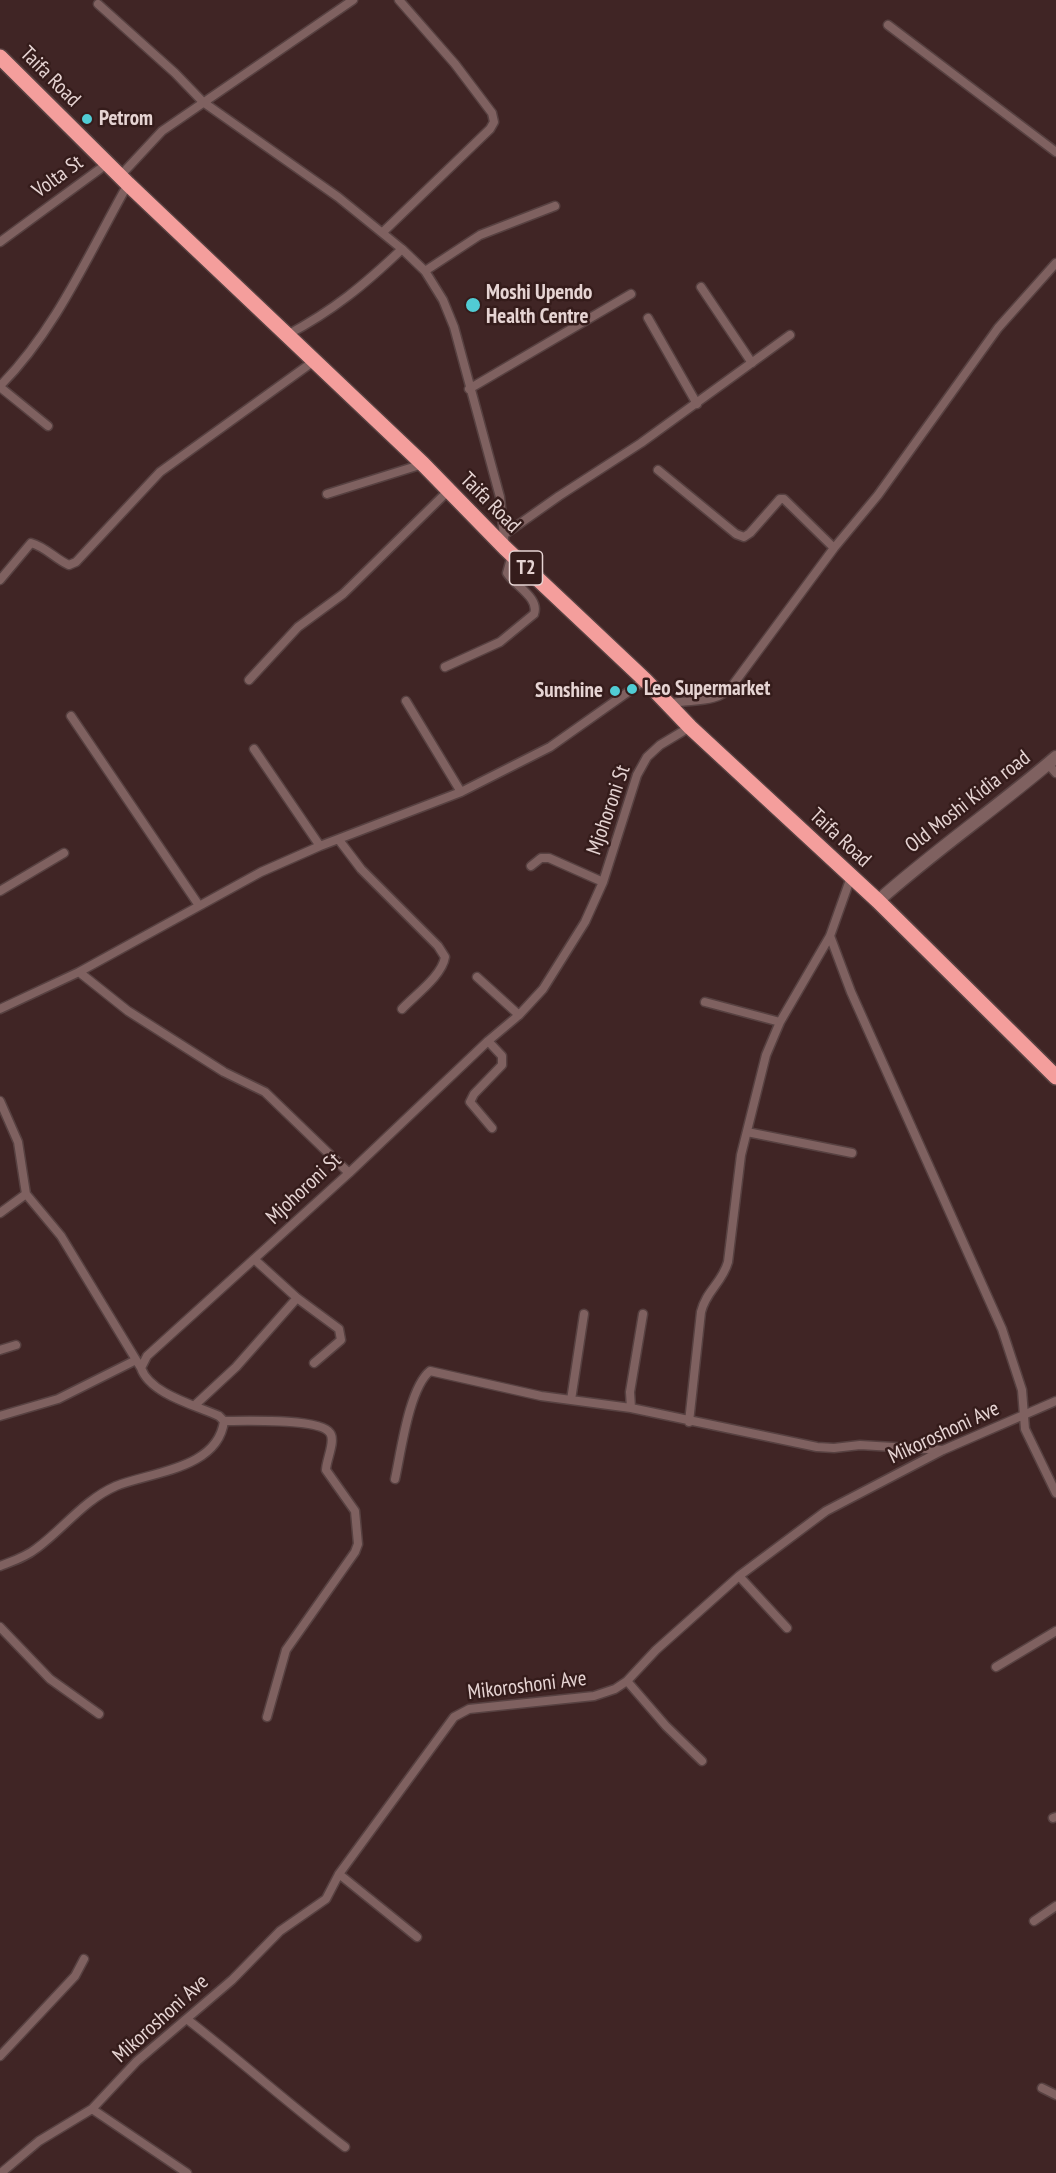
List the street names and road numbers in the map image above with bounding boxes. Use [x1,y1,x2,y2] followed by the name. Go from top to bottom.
[15,42,85,112] street label: Taifa Road
[28,150,88,204] street label: Volta St
[455,468,525,538] street label: Taifa Road
[510,551,542,585] road number: T2
[901,745,1035,859] street label: Old Moshi Kidia road
[582,762,636,858] street label: Mjohoroni St
[804,803,876,873] street label: Taifa Road
[261,1148,347,1230] street label: Mjohoroni St
[885,1396,1003,1470] street label: Mikoroshoni Ave
[466,1666,588,1706] street label: Mikoroshoni Ave
[108,1970,214,2068] street label: Mikoroshoni Ave

